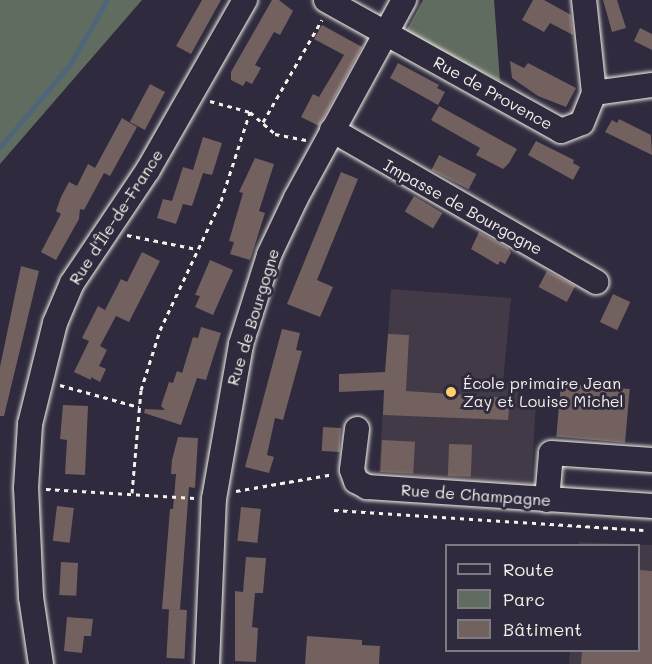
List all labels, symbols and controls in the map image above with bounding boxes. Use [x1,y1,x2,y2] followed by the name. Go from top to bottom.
[430,52,556,134] street label: Rue de Provence
[65,146,167,288] street label: Rue d'Île-de-France
[380,155,546,259] street label: Impasse de Bourgogne
[223,246,283,388] street label: Rue de Bourgogne
[463,373,624,411] place label: École primaire Jean Zay et Louise Michel
[444,385,458,399] marker: École primaire Jean Zay et Louise Michel
[400,480,552,510] street label: Rue de Champagne
[445,544,640,652] legend
[503,557,554,581] text: Route
[503,587,545,611] text: Parc
[503,617,582,641] text: Bâtiment

